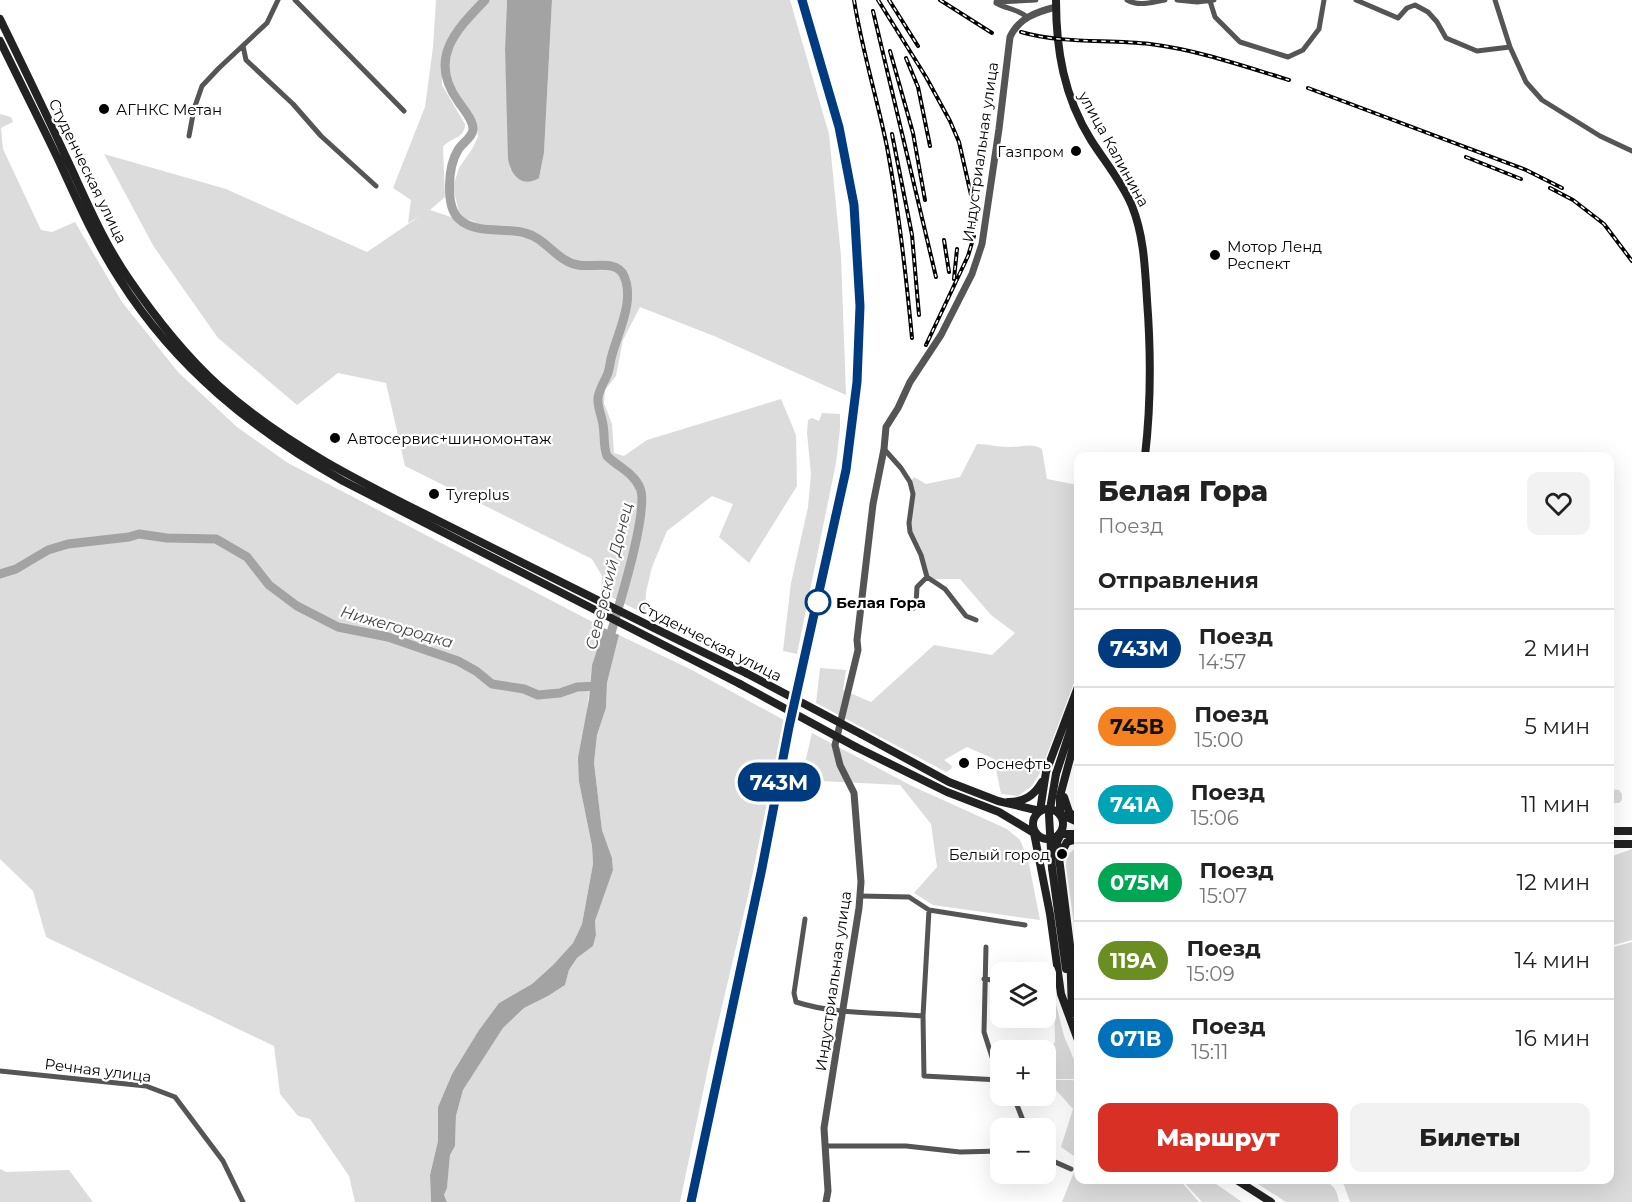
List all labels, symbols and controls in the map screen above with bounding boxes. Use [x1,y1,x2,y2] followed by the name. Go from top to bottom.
[958,61,1002,243] street label: Индустриальная улица
[1074,87,1154,210] street label: улица Калинина
[45,96,131,246] street label: Студенческая улица
[116,100,222,119] place label: АГНКС Метан
[97,102,111,116] marker: АГНКС Метан
[997,142,1064,161] place label: Газпром
[1069,144,1083,158] marker: Газпром
[1227,237,1322,273] place label: Мотор Ленд Респект
[1208,248,1222,262] marker: Мотор Ленд Респект
[347,429,552,448] place label: Автосервис+шиномонтаж
[328,431,342,445] marker: Автосервис+шиномонтаж
[1527,472,1590,535] button: heart
[1098,474,1268,508] text: Белая Гора
[446,485,509,504] place label: Tyreplus
[427,487,441,501] marker: Tyreplus
[581,500,637,652] water label: Северский Донец
[1098,514,1163,538] text: Поезд
[1098,567,1259,594] text: Отправления
[805,589,831,615] marker: Белая Гора
[836,593,926,612] place label: Белая Гора
[635,597,785,685] street label: Студенческая улица
[338,602,456,652] water label: Нижегородка
[1199,623,1273,650] text: Поезд
[1524,635,1590,662] text: 2 мин
[1110,636,1169,661] text: 743М
[1199,650,1246,674] text: 14:57
[1194,701,1268,728] text: Поезд
[1524,713,1590,740] text: 5 мин
[1110,714,1164,739] text: 745В
[1194,728,1244,752] text: 15:00
[976,754,1051,773] place label: Роснефть
[957,756,971,770] marker: Роснефть
[737,762,821,802] line badge: 743М
[750,770,808,795] text: 743М
[1191,779,1265,806] text: Поезд
[1521,791,1590,818] text: 11 мин
[1110,792,1161,817] text: 741А
[1191,806,1239,830] text: 15:06
[949,845,1050,864] place label: Белый город
[1055,847,1069,861] marker: Белый город
[1200,857,1274,884] text: Поезд
[1516,869,1590,896] text: 12 мин
[1110,870,1170,895] text: 075М
[1200,884,1247,908] text: 15:07
[811,890,855,1072] street label: Индустриальная улица
[1186,935,1261,962] text: Поезд
[1514,947,1590,974] text: 14 мин
[1110,948,1156,973] text: 119А
[990,962,1056,1184] map controls
[990,962,1056,1028] button: layers
[1186,962,1235,986] text: 15:09
[1191,1013,1265,1040] text: Поезд
[1516,1025,1590,1052] text: 16 мин
[1110,1026,1161,1051] text: 071В
[990,1040,1056,1106] button: +
[1191,1040,1229,1064] text: 15:11
[44,1054,152,1086] street label: Речная улица
[1098,1103,1338,1172] button: Маршрут
[1350,1103,1590,1172] button: Билеты
[990,1118,1056,1184] button: −

